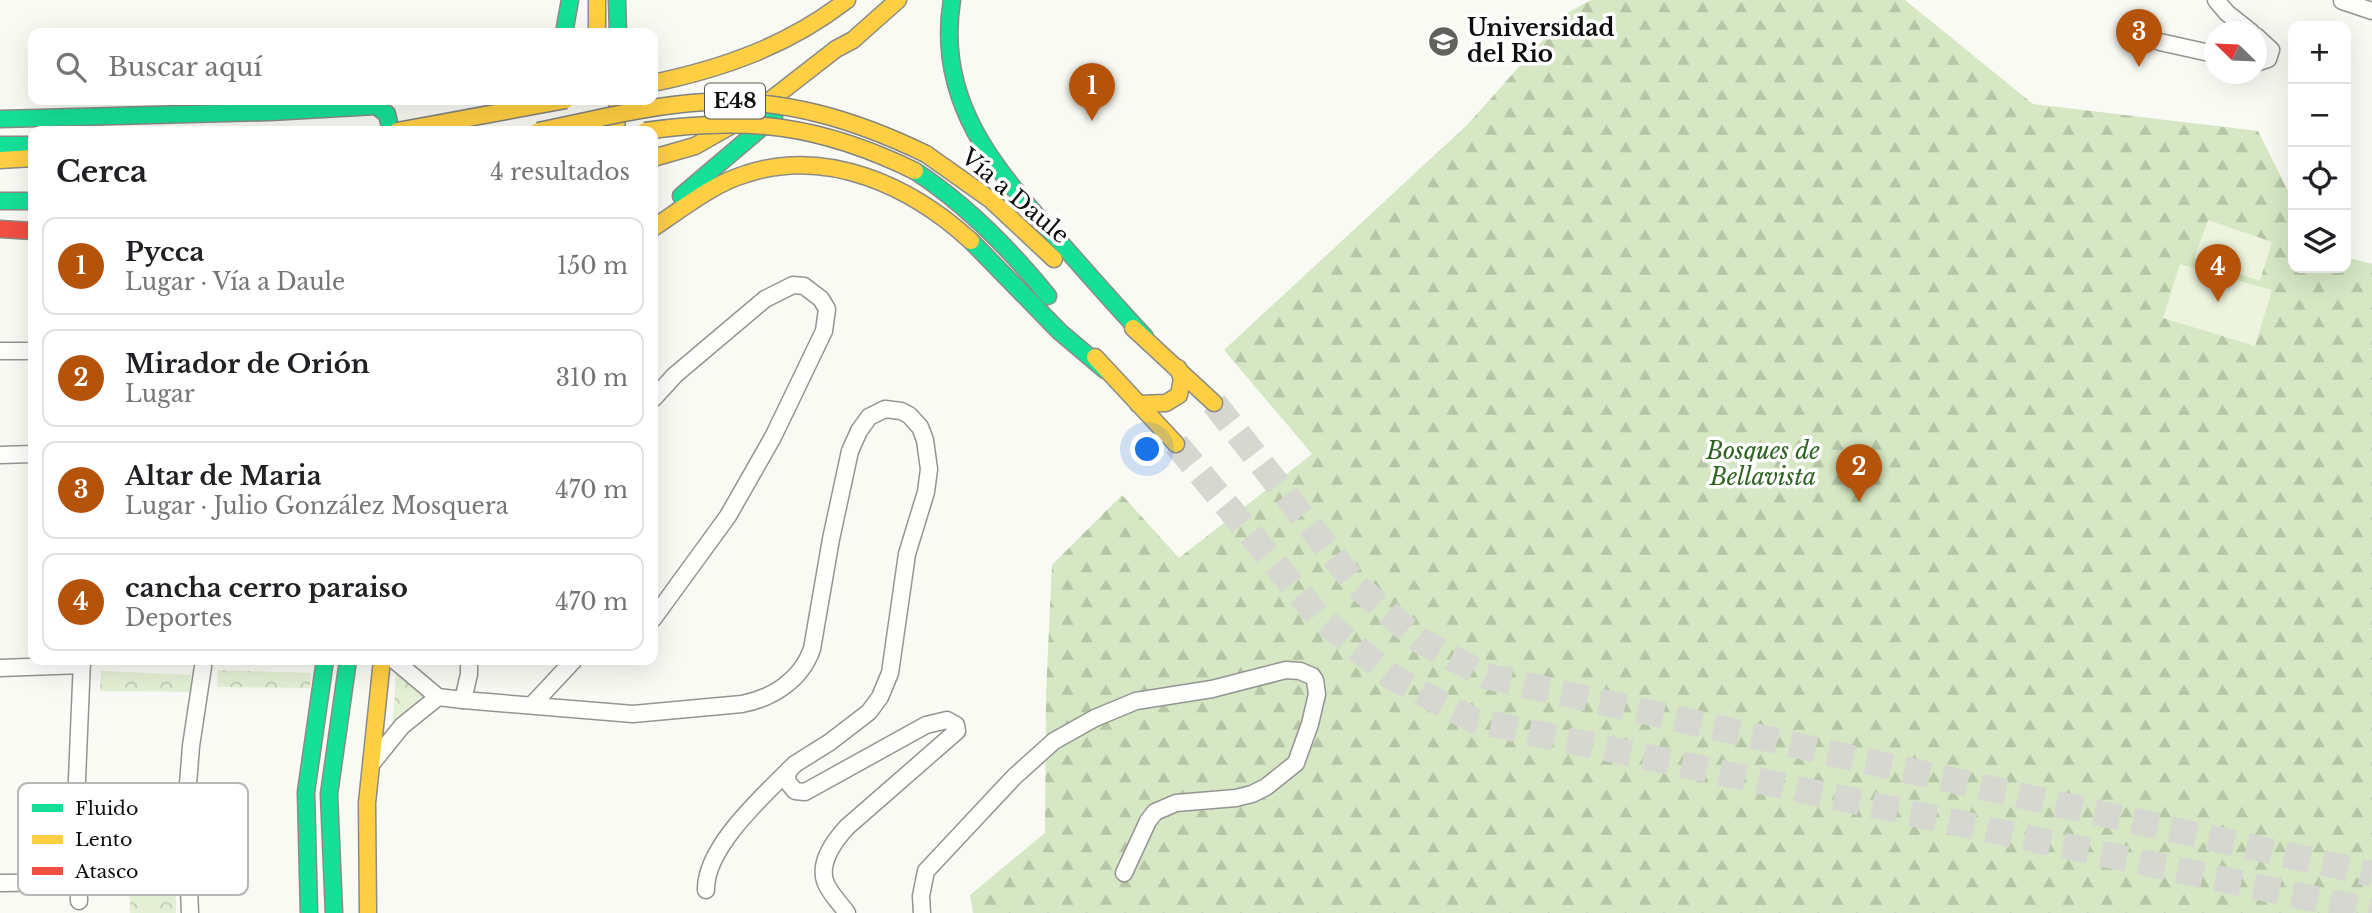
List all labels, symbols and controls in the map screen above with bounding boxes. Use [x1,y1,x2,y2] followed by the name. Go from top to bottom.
[2116,9,2162,67] pin: 3
[1467,14,1614,68] place label: Universidad del Rio
[2204,21,2267,84] north arrow
[2288,21,2351,273] map controls
[2288,21,2351,84] button: +
[1427,24,1461,58] school or university icon: Universidad del Rio
[28,28,658,105] search box
[52,48,90,86] icon: search
[108,51,262,83] text: Buscar aquí
[1069,63,1115,121] pin: 1
[705,84,765,119] road number: E48
[2288,84,2351,147] button: −
[955,142,1075,249] street label: Vía a Daule
[2288,147,2351,210] button: locate
[56,153,147,190] text: Cerca
[490,158,630,186] text: 4 resultados
[2288,210,2351,273] button: layers
[125,236,204,268] text: Pycca
[2195,244,2241,302] pin: 4
[76,252,86,280] text: 1
[557,252,628,280] text: 150 m
[125,268,345,296] text: Lugar · Vía a Daule
[125,348,370,380] text: Mirador de Orión
[74,364,88,392] text: 2
[556,364,628,392] text: 310 m
[125,380,195,408] text: Lugar
[1130,432,1164,466] your location
[1705,437,1820,491] park label: Bosques de Bellavista
[1836,444,1882,502] pin: 2
[125,460,322,492] text: Altar de Maria
[74,476,88,504] text: 3
[555,476,628,504] text: 470 m
[125,492,509,520] text: Lugar · Julio González Mosquera
[125,572,408,604] text: cancha cerro paraiso
[73,588,89,616] text: 4
[555,588,628,616] text: 470 m
[125,604,232,632] text: Deportes
[18,783,248,895] legend
[75,797,138,820] text: Fluido
[75,828,132,851] text: Lento
[74,860,139,883] text: Atasco

